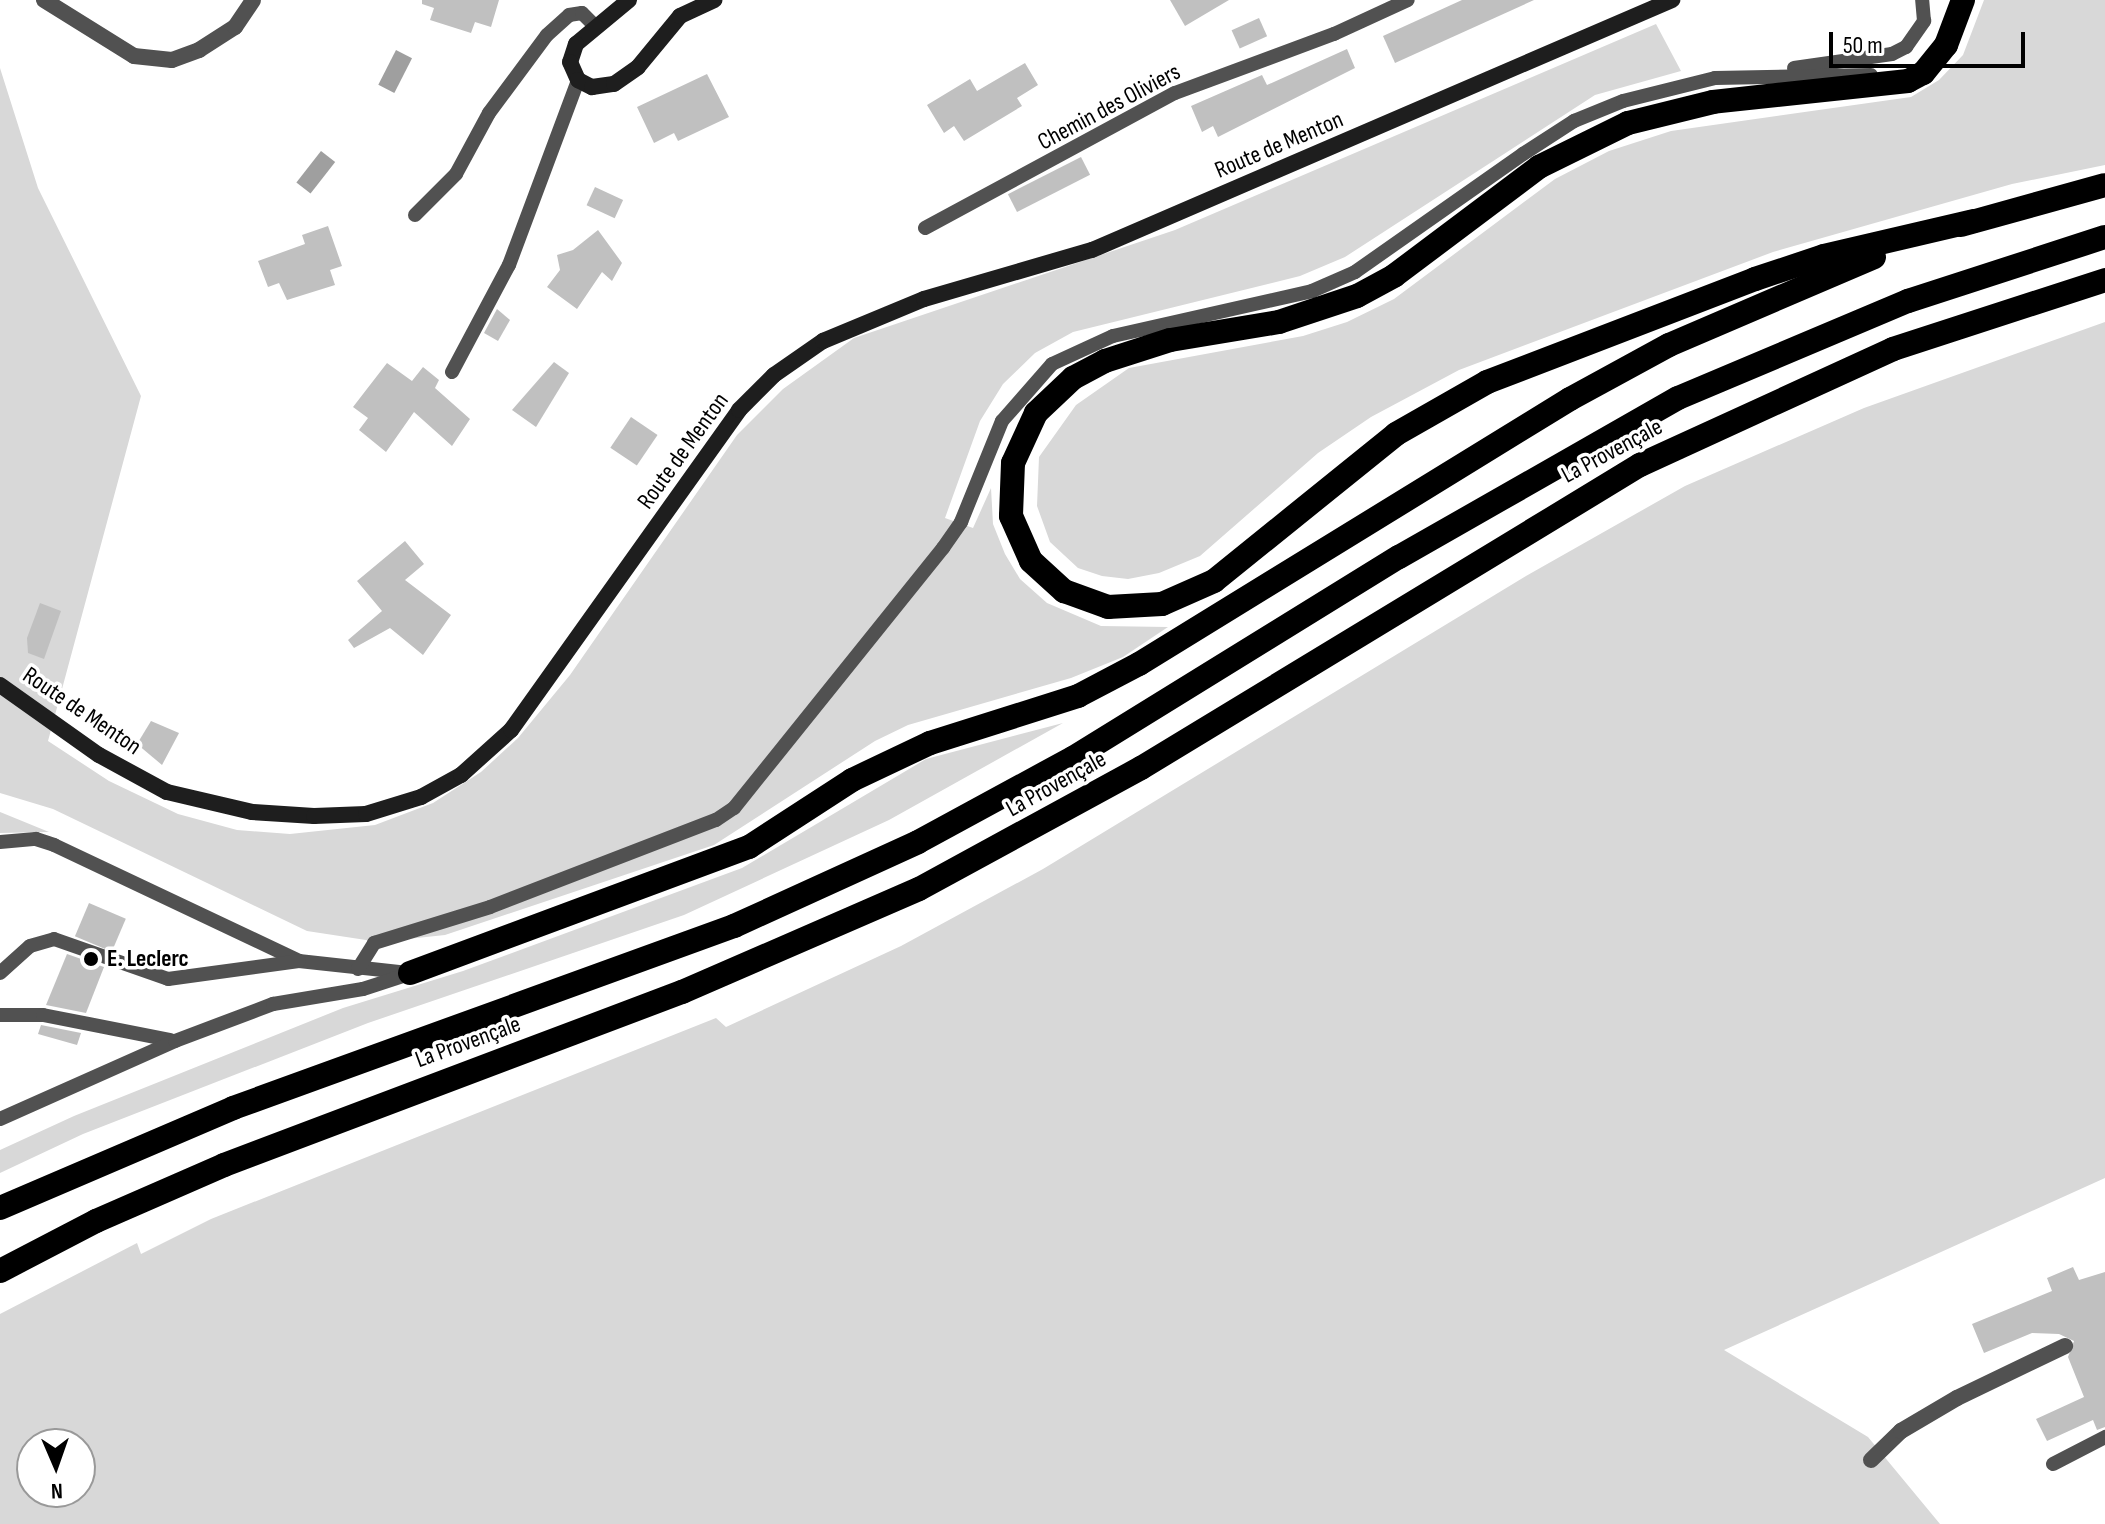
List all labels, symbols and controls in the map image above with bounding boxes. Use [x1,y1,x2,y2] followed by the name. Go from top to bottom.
[1833,16,2029,66] scale bar
[1843,31,1883,60] text: 50 m
[1033,57,1185,157] street label: Chemin des Oliviers
[1211,105,1347,185] street label: Route de Menton
[631,387,735,515] street label: Route de Menton
[1557,412,1667,490] street label: La Provençale
[17,661,147,761] street label: Route de Menton
[1001,745,1111,823] street label: La Provençale
[107,945,189,973] place label: E. Leclerc
[82,950,100,968] marker: E. Leclerc
[411,1010,525,1074] street label: La Provençale
[16,1428,96,1508] north arrow
[50,1477,63,1504] text: N

